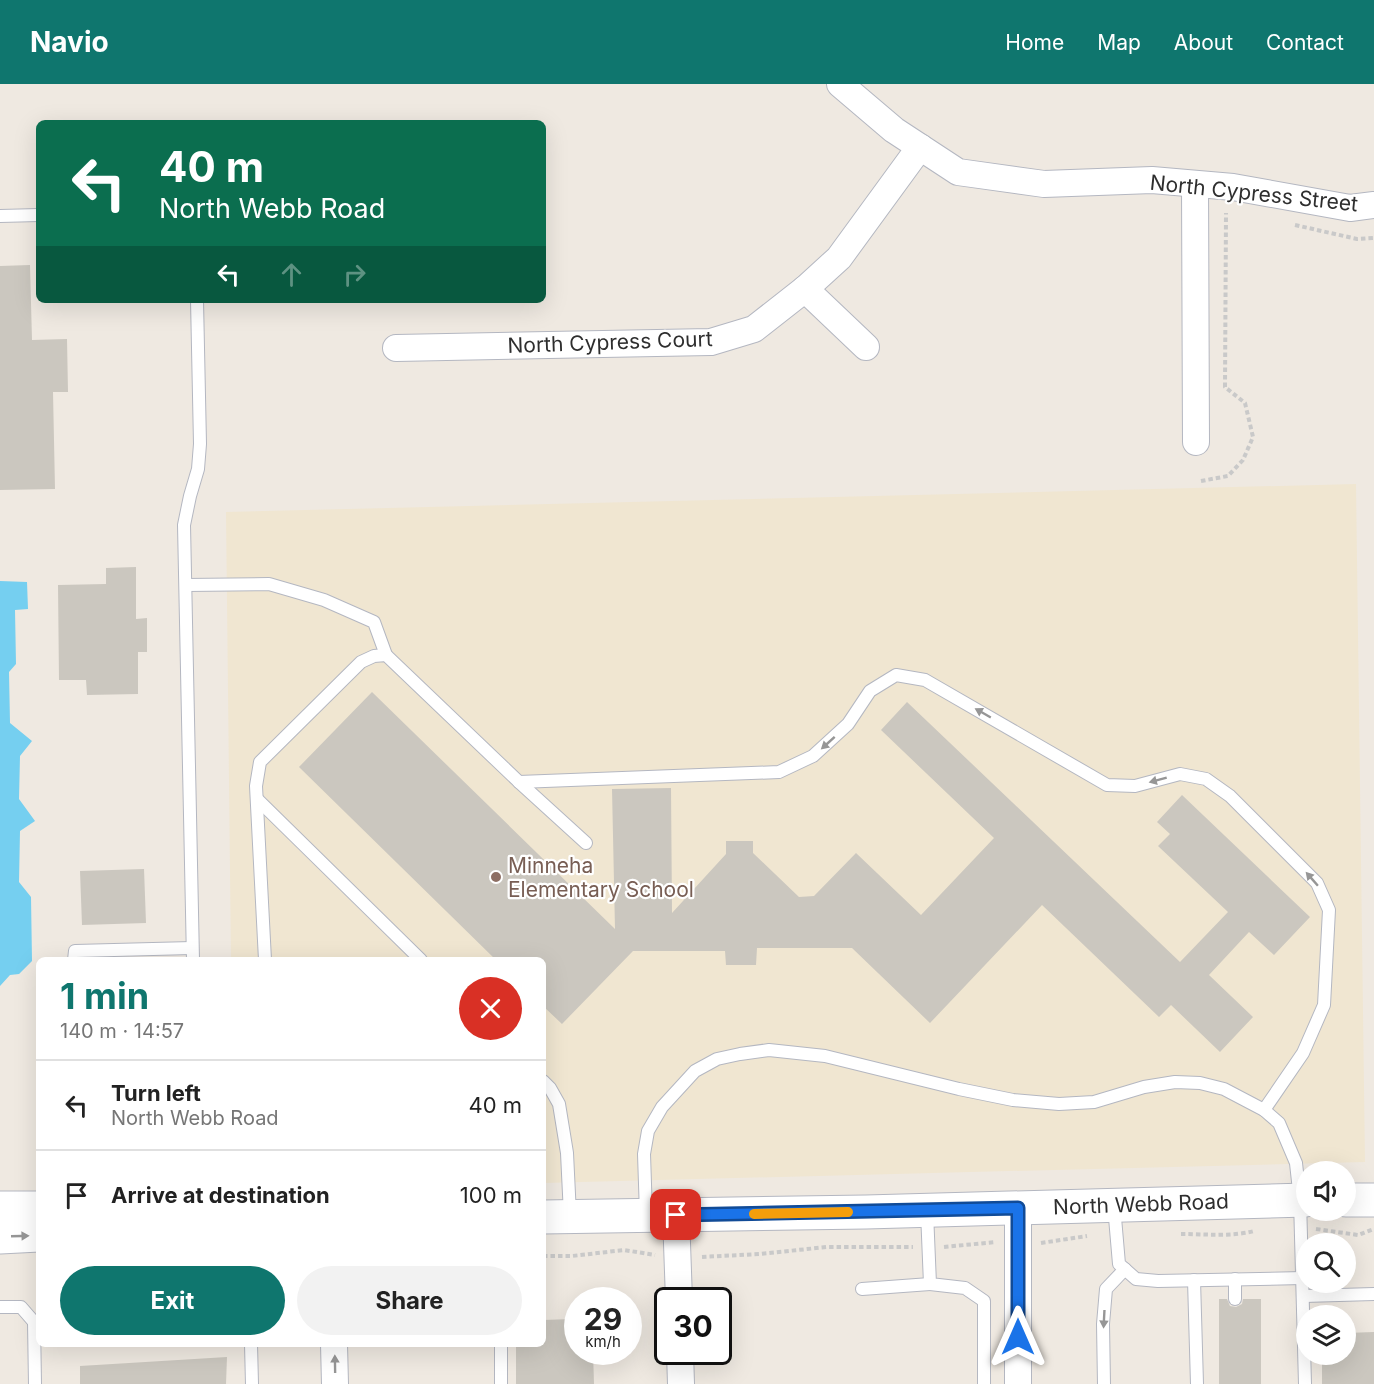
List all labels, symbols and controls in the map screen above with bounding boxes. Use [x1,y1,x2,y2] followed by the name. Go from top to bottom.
[30,25,109,59] text: Navio
[1005,30,1064,55] text: Home
[1097,30,1141,55] text: Map
[1174,30,1233,55] text: About
[1266,30,1344,55] text: Contact
[159,141,264,192] text: 40 m
[60,144,138,222] icon: left
[1149,170,1359,216] street label: North Cypress Street
[159,192,385,225] text: North Webb Road
[212,258,245,291] icon: left
[275,258,308,291] icon: ahead
[338,258,371,291] icon: right
[507,326,713,358] street label: North Cypress Court
[974,708,991,718] one-way arrow
[820,736,835,750] one-way arrow
[1149,776,1167,785] one-way arrow
[508,853,694,902] place label: Minneha Elementary School
[489,870,503,884] marker: Minneha Elementary School
[1305,871,1319,886] one-way arrow
[60,974,149,1018] text: 1 min
[459,977,522,1040] button: close
[60,1019,184,1043] text: 140 m · 14:57
[111,1080,201,1106] text: Turn left
[60,1089,93,1122] icon: left
[468,1092,522,1118] text: 40 m
[111,1106,279,1130] text: North Webb Road
[1296,1161,1356,1365] map controls
[1296,1161,1356,1221] button: sound
[60,1179,93,1212] icon: arrive
[111,1182,330,1208] text: Arrive at destination
[460,1182,522,1208] text: 100 m
[1053,1188,1229,1220] street label: North Webb Road
[650,1189,701,1240] pin
[659,1198,692,1231] icon: arrive
[10,1231,29,1241] one-way arrow
[1296,1233,1356,1293] button: search
[60,1266,285,1335] button: Exit
[297,1266,522,1335] button: Share
[654,1287,732,1365] speed limit sign: 30
[584,1301,622,1337] text: 29
[986,1305,1050,1369] position arrow
[1296,1305,1356,1365] button: layers
[1099,1310,1108,1329] one-way arrow
[585,1332,621,1351] text: km/h
[330,1354,340,1373] one-way arrow

